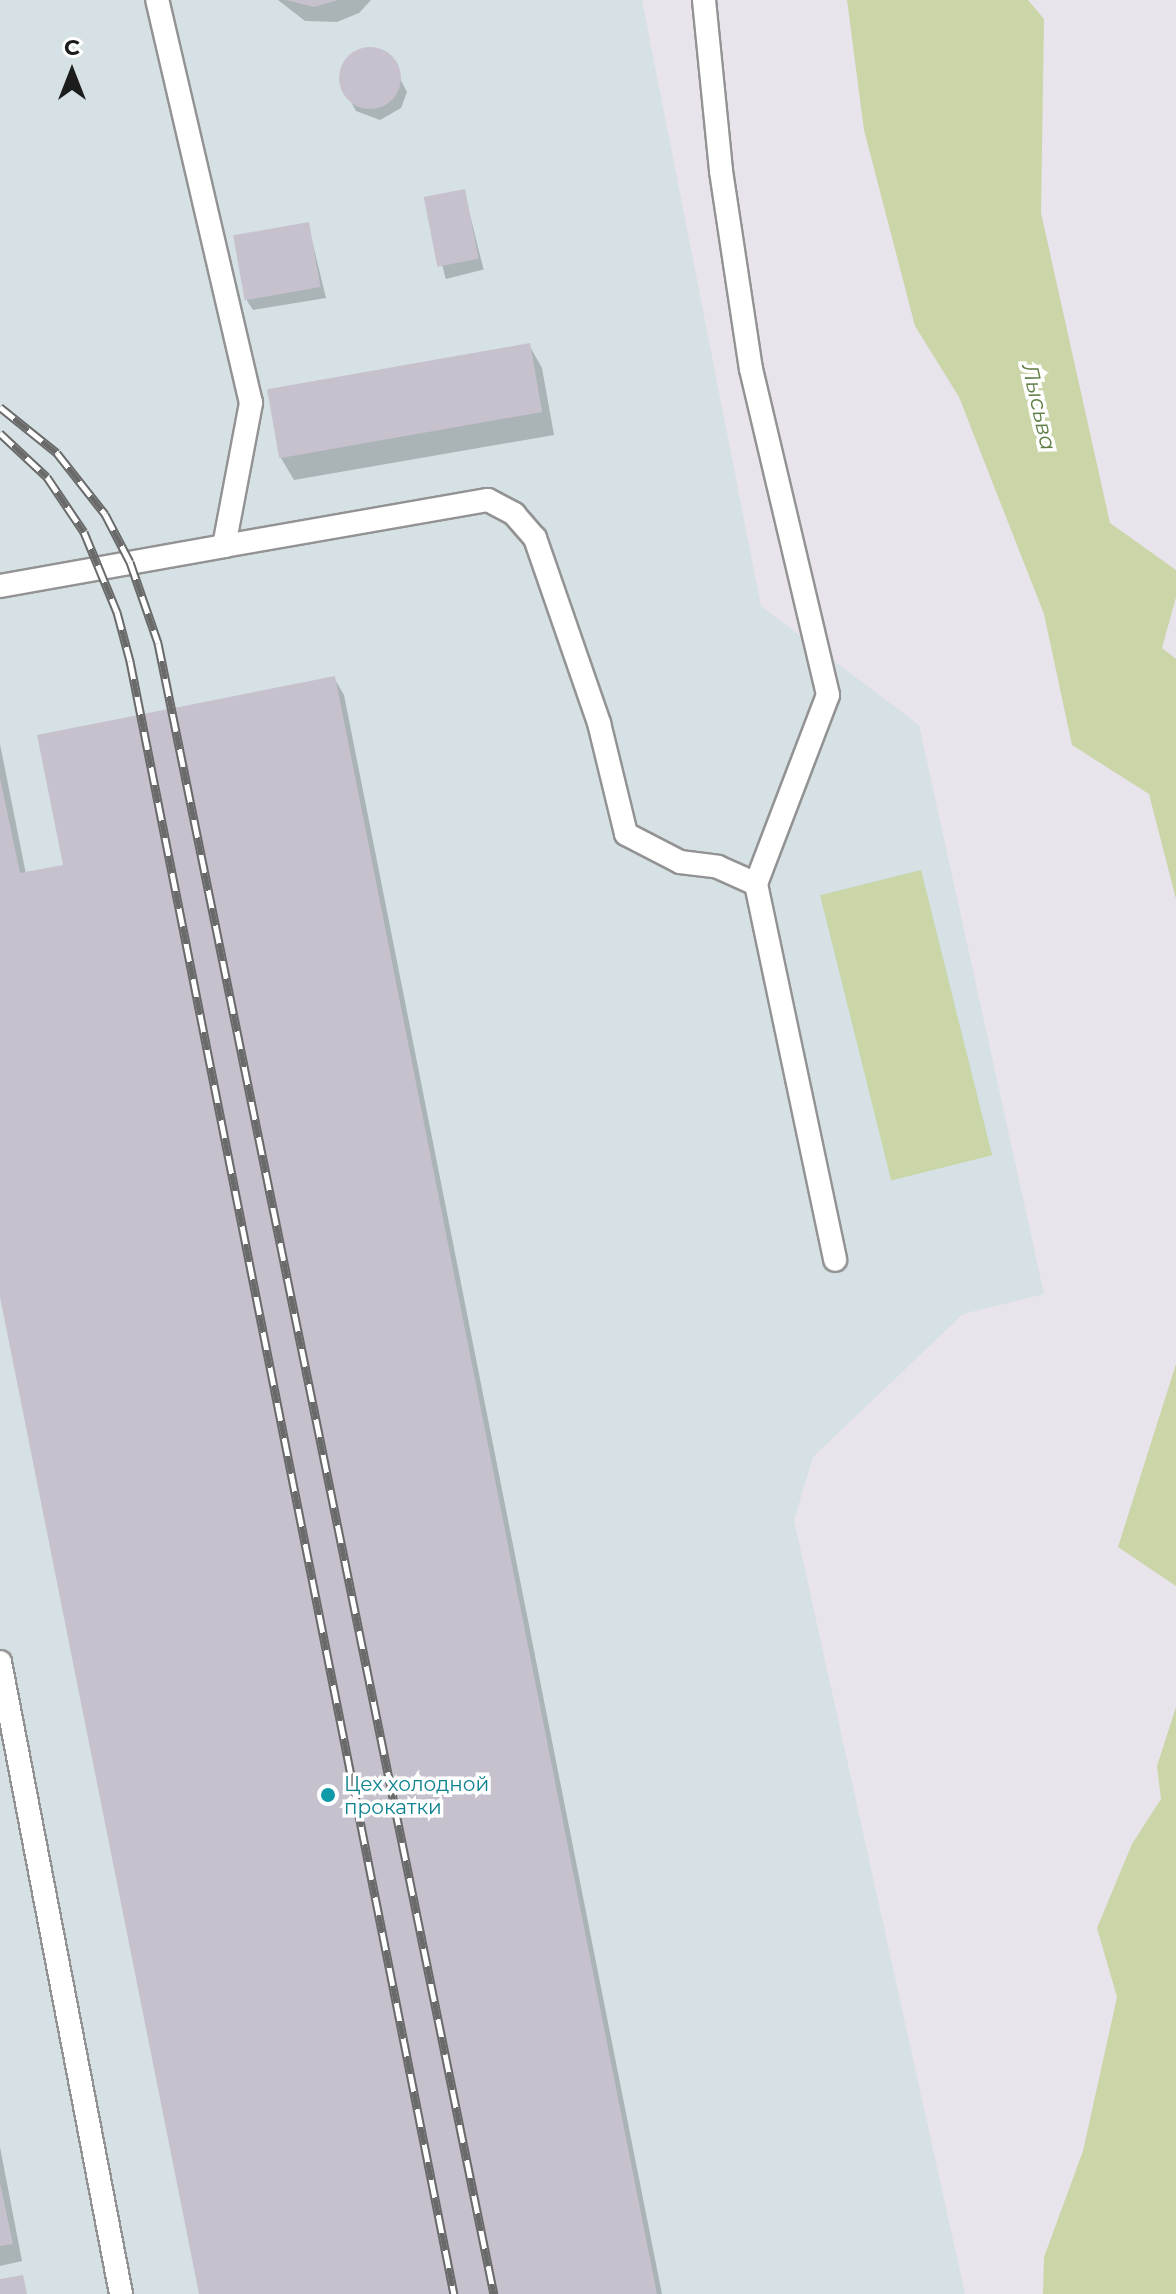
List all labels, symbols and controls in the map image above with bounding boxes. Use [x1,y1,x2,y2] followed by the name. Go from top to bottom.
[32,32,112,112] north arrow
[64,34,80,61] text: С
[1016,361,1062,453] water label: Лысьва
[344,1772,489,1819] place label: Цех холодной прокатки
[319,1786,337,1804] marker: Цех холодной прокатки

